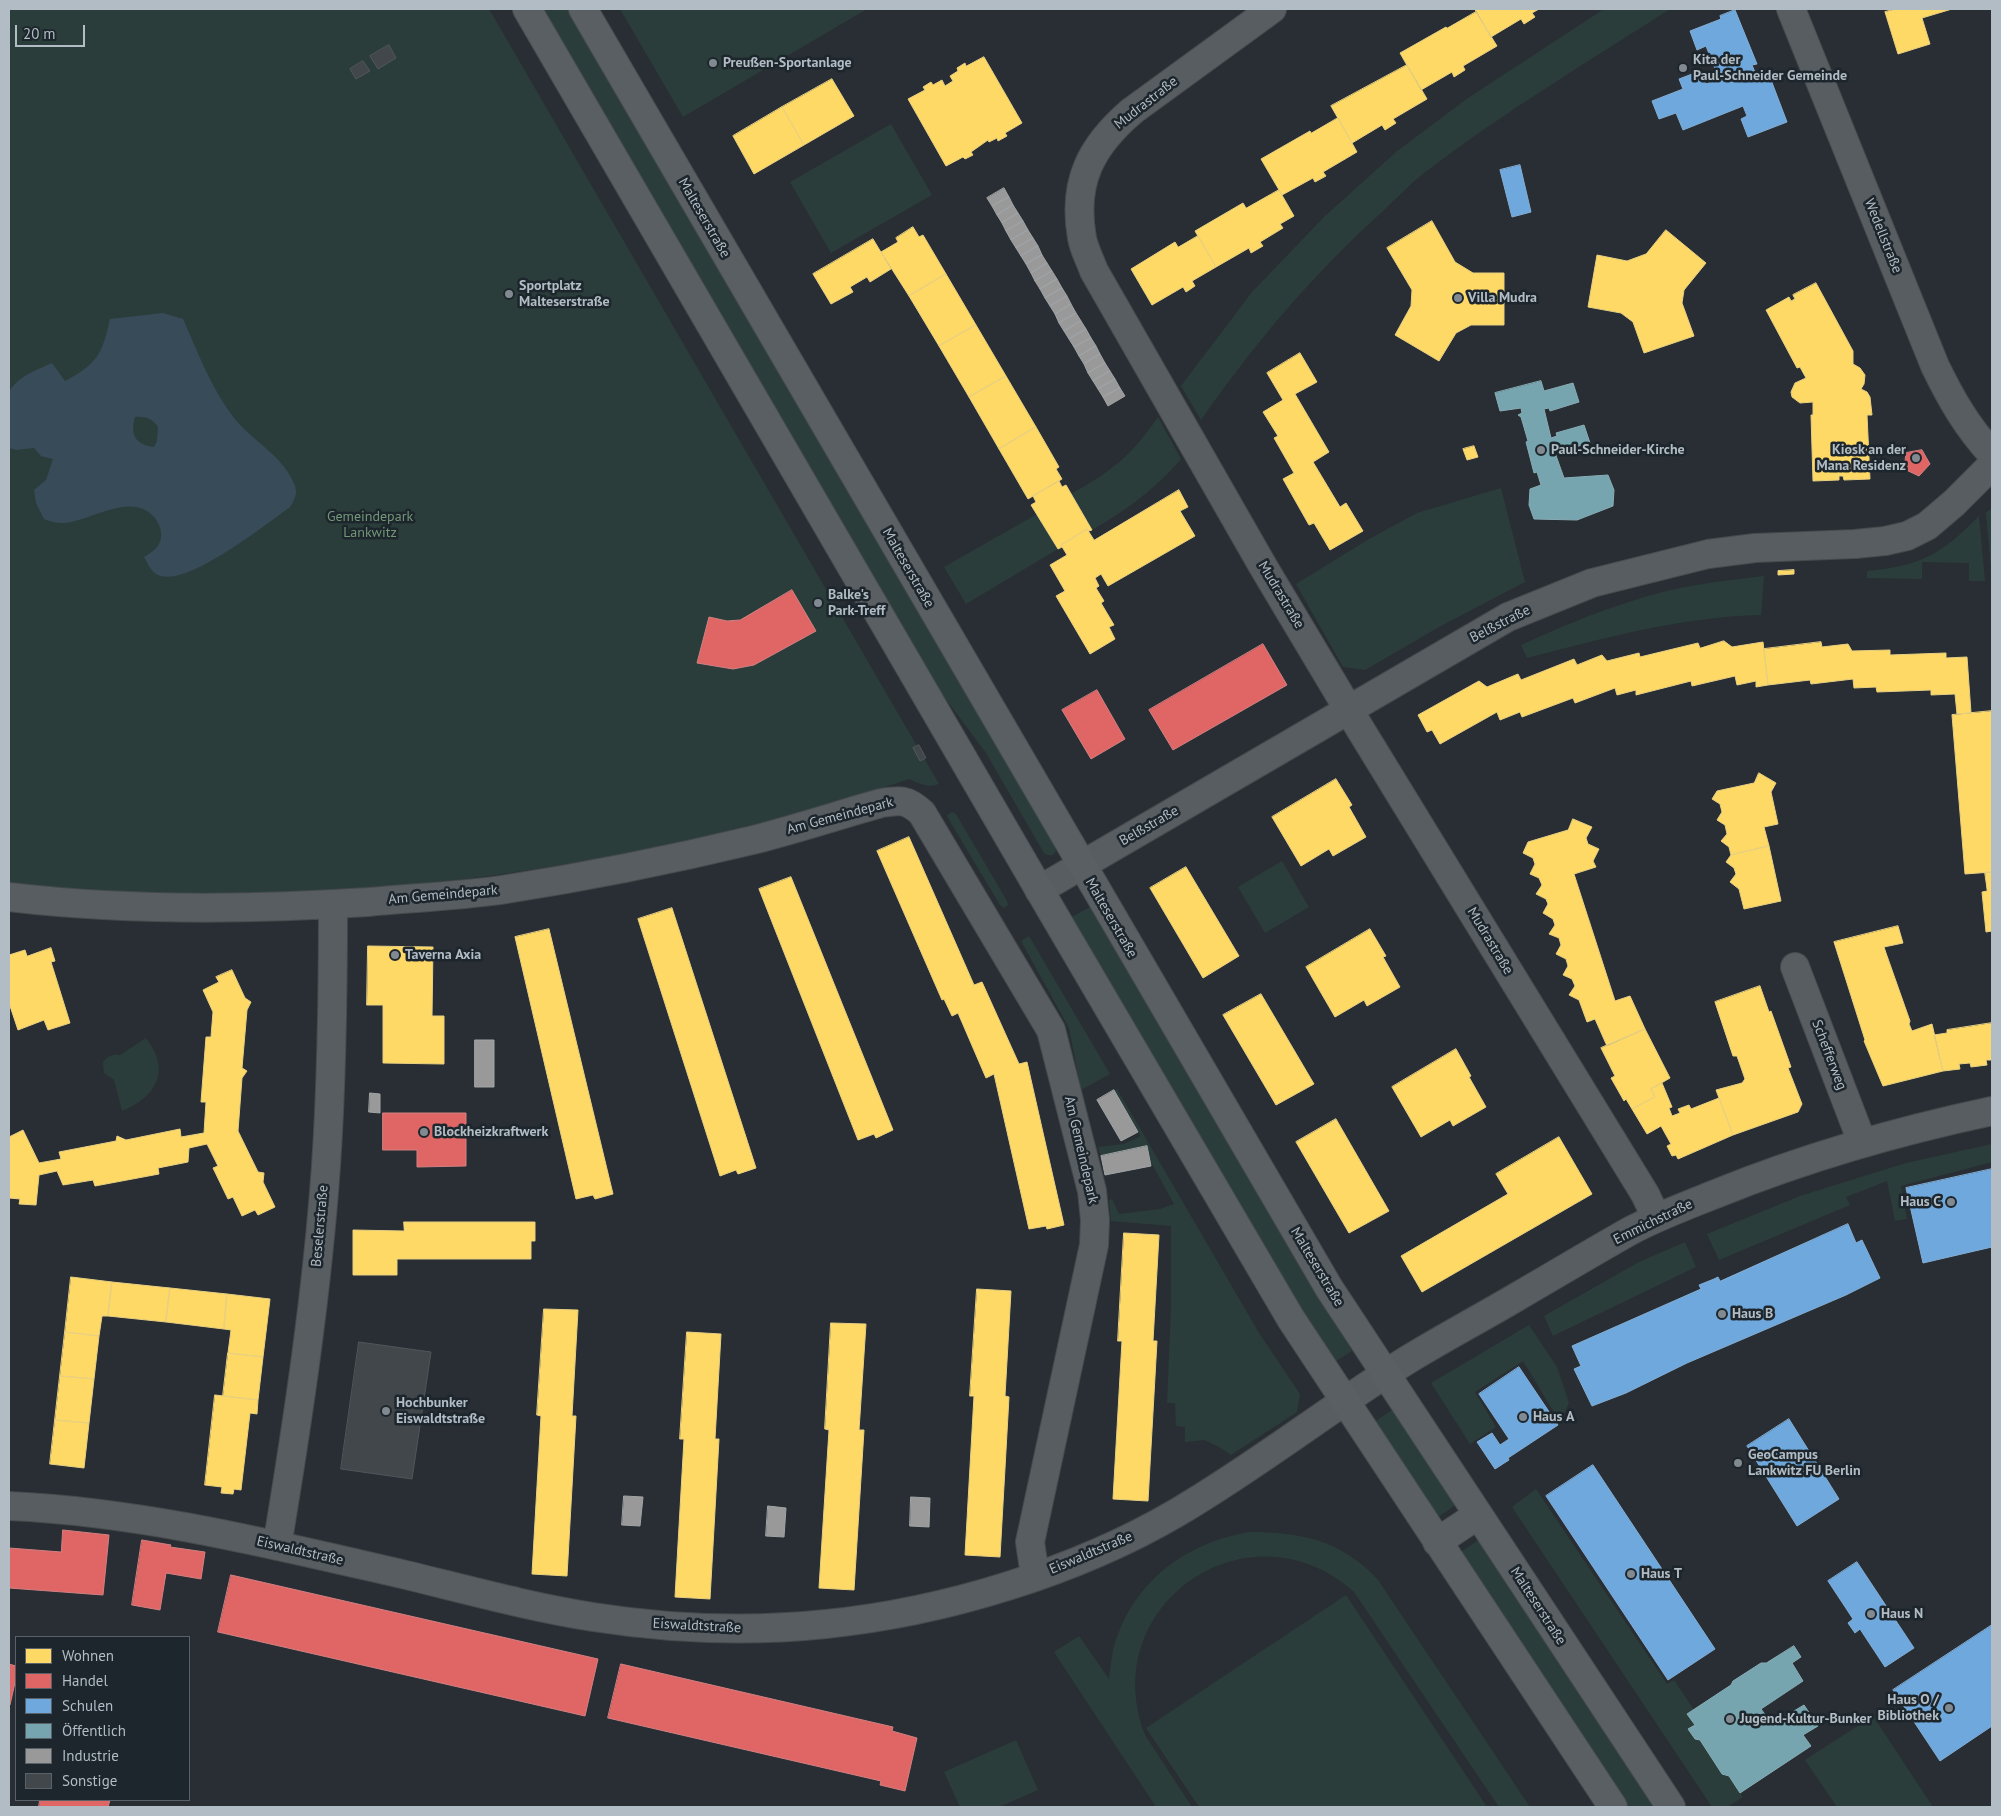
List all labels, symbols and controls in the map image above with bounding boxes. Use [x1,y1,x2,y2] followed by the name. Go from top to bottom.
[18,15,88,47] scale bar
[23,24,56,43] text: 20 m
[1693,52,1847,84] place label: Kita der Paul-Schneider Gemeinde
[723,55,852,71] place label: Preußen-Sportanlage
[707,57,719,69] marker: Preußen-Sportanlage
[1677,62,1689,74] marker: Kita der Paul-Schneider Gemeinde
[1111,73,1181,133] street label: Mudrastraße
[674,175,734,261] street label: Malteserstraße
[1860,196,1906,276] street label: Wedellstraße
[519,278,610,310] place label: Sportplatz Malteserstraße
[503,288,515,300] marker: Sportplatz Malteserstraße
[1468,290,1537,306] place label: Villa Mudra
[1452,292,1464,304] marker: Villa Mudra
[1551,442,1685,458] place label: Paul-Schneider-Kirche
[1816,442,1906,474] place label: Kiosk an der Mana Residenz
[1535,444,1547,456] marker: Paul-Schneider-Kirche
[1910,452,1922,464] marker: Kiosk an der Mana Residenz
[327,509,413,542] park label: Gemeindepark Lankwitz
[878,525,938,611] street label: Malteserstraße
[1254,558,1308,632] street label: Mudrastraße
[828,587,885,620] place label: Balke's Park-Treff
[812,597,824,609] marker: Balke's Park-Treff
[1467,602,1533,646] street label: Belßstraße
[785,794,895,838] street label: Am Gemeindepark
[1116,802,1182,850] street label: Belßstraße
[1081,875,1141,961] street label: Malteserstraße
[388,882,498,908] street label: Am Gemeindepark
[1463,904,1517,978] street label: Mudrastraße
[405,947,481,963] place label: Taverna Axia
[389,949,401,961] marker: Taverna Axia
[1808,1018,1850,1092] street label: Schefferweg
[1060,1095,1102,1205] street label: Am Gemeindepark
[434,1124,548,1140] place label: Blockheizkraftwerk
[418,1126,430,1138] marker: Blockheizkraftwerk
[308,1184,332,1268] street label: Beselerstraße
[1900,1194,1941,1210] place label: Haus C
[1611,1196,1695,1248] street label: Emmichstraße
[1945,1196,1957,1208] marker: Haus C
[1287,1224,1347,1310] street label: Malteserstraße
[1732,1306,1773,1322] place label: Haus B
[1716,1308,1728,1320] marker: Haus B
[396,1395,485,1428] place label: Hochbunker Eiswaldtstraße
[380,1405,392,1417] marker: Hochbunker Eiswaldtstraße
[1533,1409,1575,1425] place label: Haus A
[1517,1411,1529,1423] marker: Haus A
[1748,1447,1861,1480] place label: GeoCampus Lankwitz FU Berlin
[1732,1457,1744,1469] marker: GeoCampus Lankwitz FU Berlin
[1047,1528,1135,1578] street label: Eiswaldtstraße
[255,1533,345,1569] street label: Eiswaldtstraße
[1507,1564,1569,1648] street label: Malteserstraße
[1641,1566,1682,1582] place label: Haus T
[1625,1568,1637,1580] marker: Haus T
[1881,1606,1923,1622] place label: Haus N
[1865,1608,1877,1620] marker: Haus N
[652,1615,742,1637] street label: Eiswaldtstraße
[15,1636,190,1801] legend
[62,1646,114,1665] text: Wohnen
[62,1671,108,1690] text: Handel
[1878,1692,1939,1724] place label: Haus O / Bibliothek
[62,1696,113,1715] text: Schulen
[1943,1702,1955,1714] marker: Haus O / Bibliothek
[1740,1711,1872,1727] place label: Jugend-Kultur-Bunker
[1724,1713,1736,1725] marker: Jugend-Kultur-Bunker
[62,1721,126,1740] text: Öffentlich
[62,1746,119,1765] text: Industrie
[62,1771,117,1790] text: Sonstige

